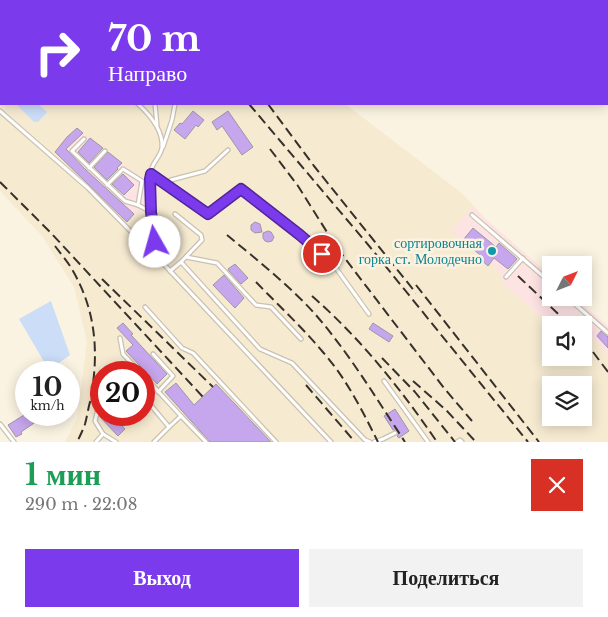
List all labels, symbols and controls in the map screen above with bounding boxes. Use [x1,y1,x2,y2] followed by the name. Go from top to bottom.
[108,17,201,60] text: 70 m
[25,20,90,85] icon: right
[108,60,187,87] text: Направо
[128,215,180,267] position arrow
[301,233,343,275] pin
[359,234,483,268] place label: сортировочная горка ст. Молодечно
[308,240,336,268] icon: arrive
[486,245,498,257] marker: сортировочная горка ст. Молодечно
[542,256,592,306] north arrow
[542,256,592,426] map controls
[542,316,592,366] button: sound
[90,361,155,426] speed limit sign: 20
[33,372,62,403] text: 10
[542,376,592,426] button: layers
[30,398,65,413] text: km/h
[25,456,101,493] text: 1 мин
[531,459,583,511] button: close
[25,494,137,514] text: 290 m · 22:08
[25,549,299,607] button: Выход
[309,549,583,607] button: Поделиться

